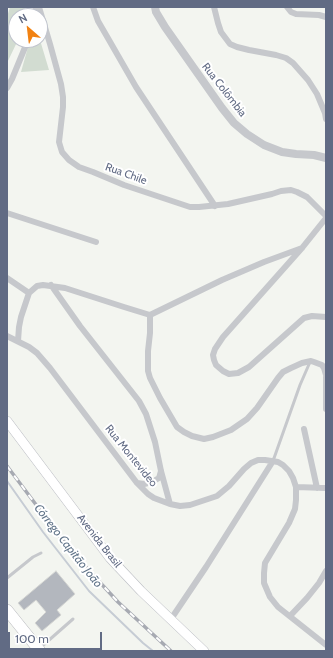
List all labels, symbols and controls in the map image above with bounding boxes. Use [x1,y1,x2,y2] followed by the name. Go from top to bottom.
[8,8,48,48] north arrow
[16,10,30,26] text: N
[199,60,249,120] street label: Rua Colômbia
[103,160,149,188] street label: Rua Chile
[102,422,160,490] street label: Rua Montevideo
[31,501,105,591] water label: Córrego Capitão João
[74,512,124,570] street label: Avenida Brasil
[10,624,104,650] scale bar
[15,631,49,646] text: 100 m

